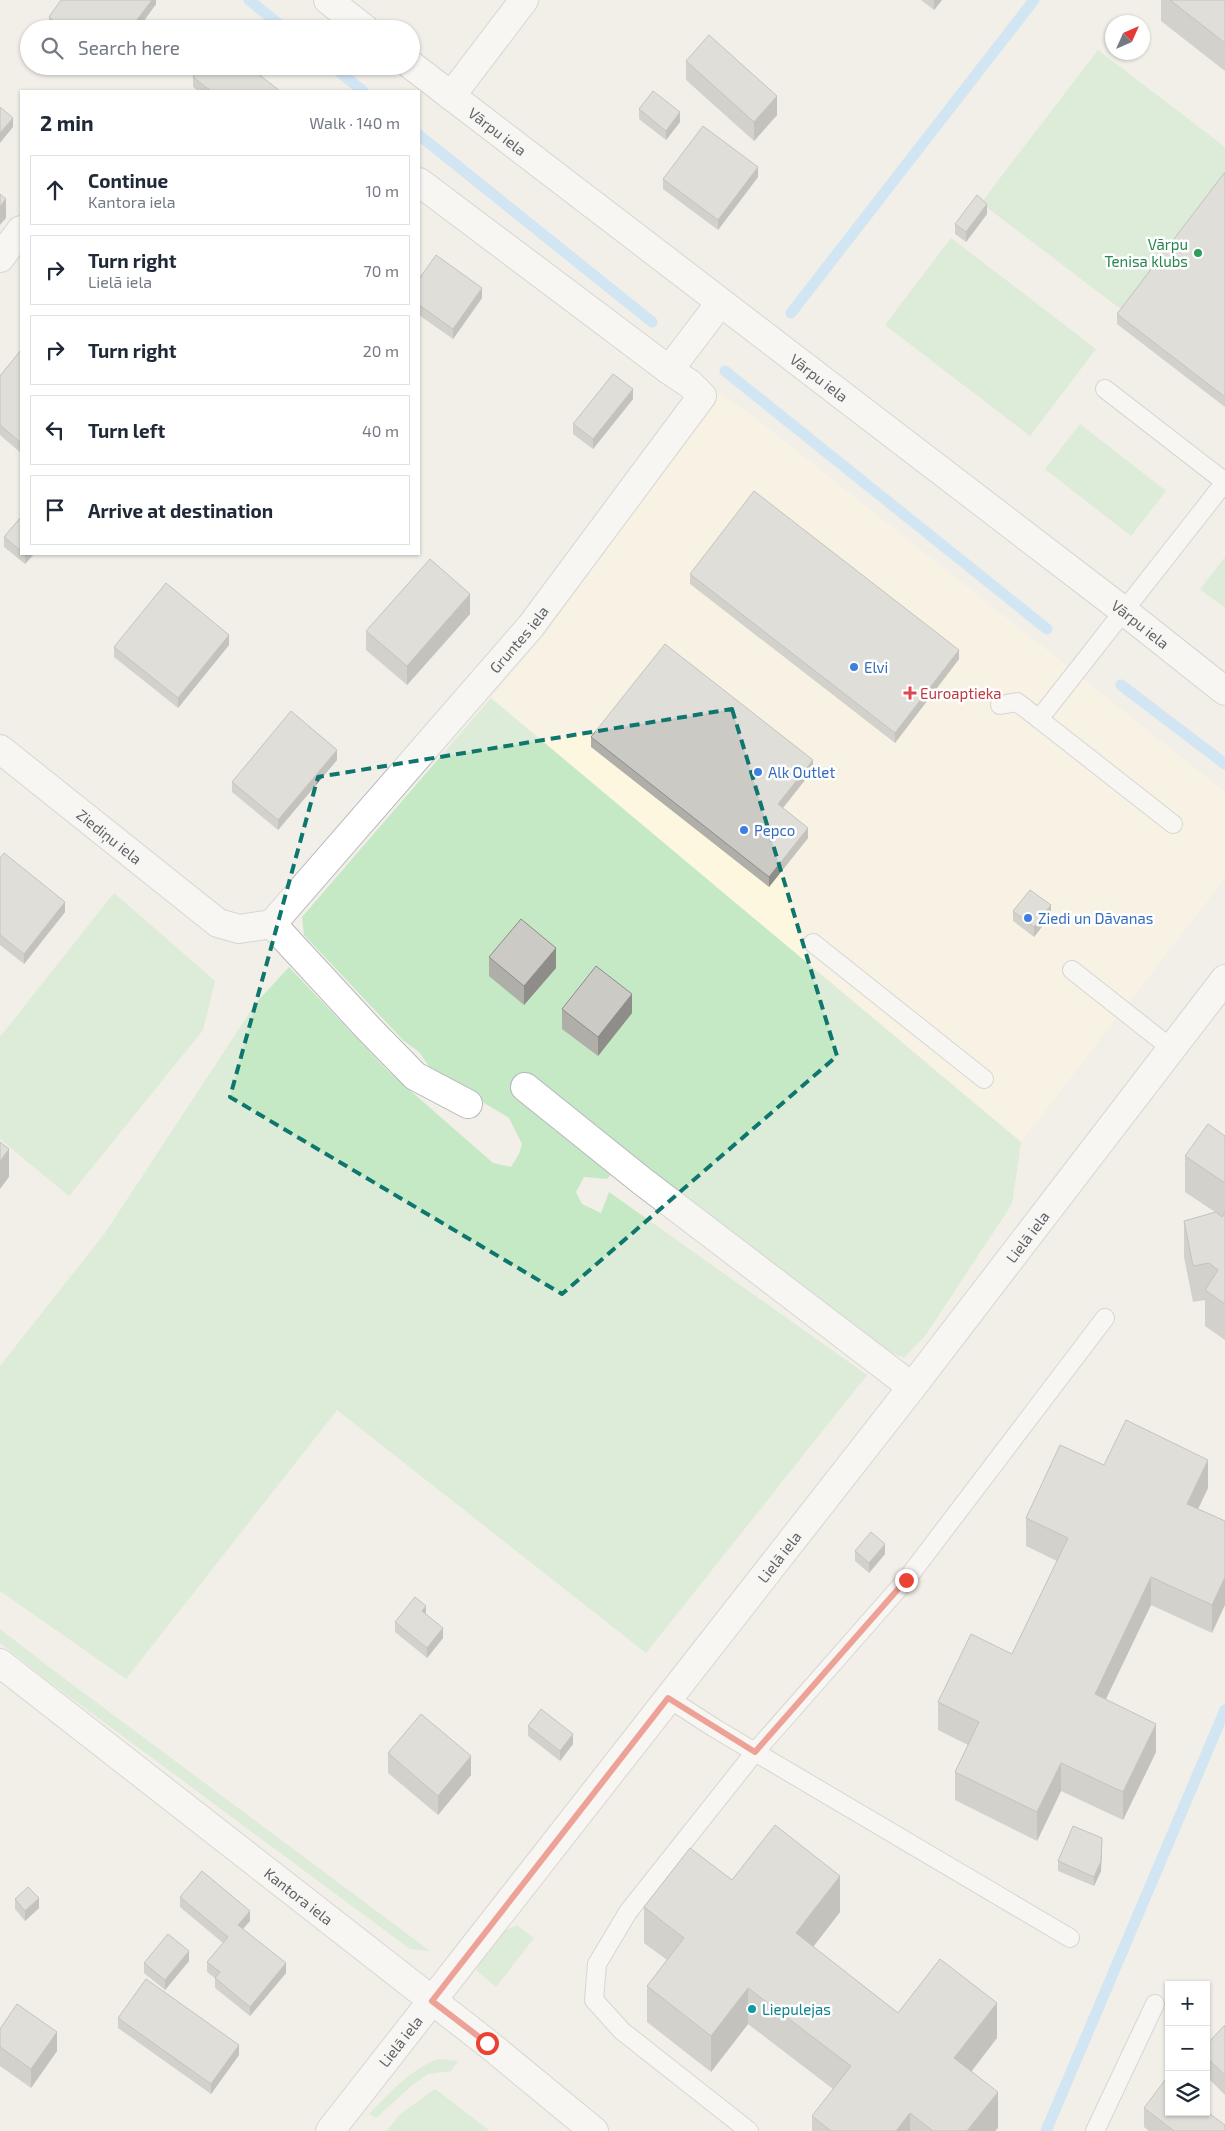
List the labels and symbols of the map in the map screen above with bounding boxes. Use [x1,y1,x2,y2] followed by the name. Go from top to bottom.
[1105,15,1150,60] north arrow
[465,103,530,159] street label: Vārpu iela
[1104,235,1188,270] place label: Vārpu Tenisa klubs
[1192,247,1204,259] marker: Vārpu Tenisa klubs
[787,350,852,405] street label: Vārpu iela
[1108,596,1173,652] street label: Vārpu iela
[486,602,552,676] street label: Gruntes iela
[864,658,888,676] place label: Elvi
[848,661,860,673] marker: Elvi
[920,684,1002,702] place label: Euroaptieka
[904,687,916,699] marker: Euroaptieka
[768,763,835,781] place label: Alk Outlet
[752,766,764,778] marker: Alk Outlet
[73,805,145,868] street label: Ziediņu iela
[754,821,795,839] place label: Pepco
[738,824,750,836] marker: Pepco
[1038,909,1153,927] place label: Ziedi un Dāvanas
[1022,912,1034,924] marker: Ziedi un Dāvanas
[1002,1207,1053,1266] street label: Lielā iela
[754,1528,805,1586] street label: Lielā iela
[895,1569,918,1592] route end
[261,1864,337,1929] street label: Kantora iela
[762,2000,831,2019] place label: Liepulejas
[746,2003,758,2015] marker: Liepulejas
[375,2012,426,2070] street label: Lielā iela
[476,2032,499,2055] route start

